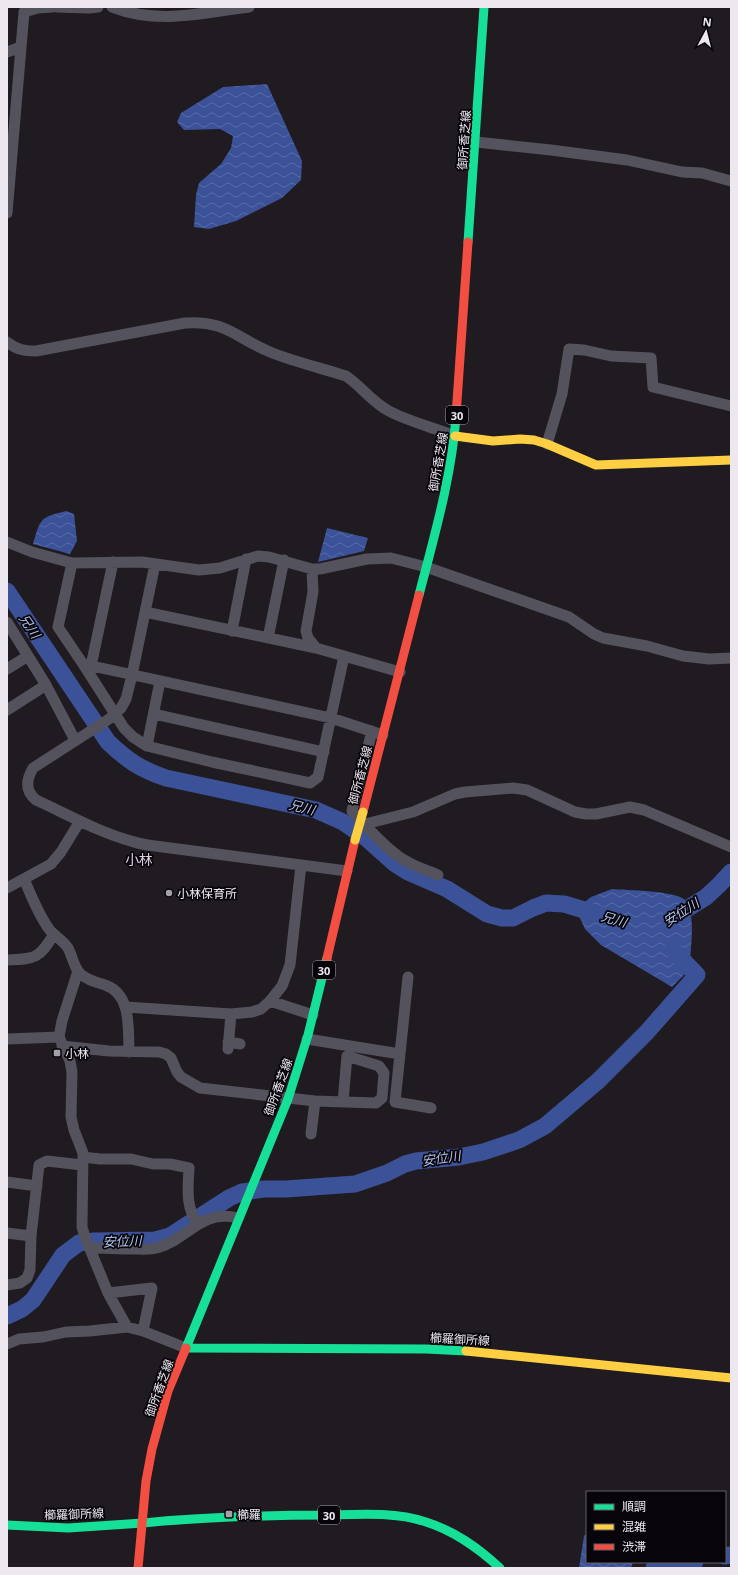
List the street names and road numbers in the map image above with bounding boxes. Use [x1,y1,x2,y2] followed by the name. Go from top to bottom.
[453,109,475,171] street label: 御所香芝線
[446,406,468,424] road number: 30
[424,431,452,493] street label: 御所香芝線
[344,744,376,806] street label: 御所香芝線
[313,961,335,979] road number: 30
[260,1056,296,1118] street label: 御所香芝線
[430,1329,490,1349] street label: 櫛羅御所線
[141,1357,177,1419] street label: 御所香芝線
[44,1504,104,1524] street label: 櫛羅御所線
[318,1506,340,1524] road number: 30

